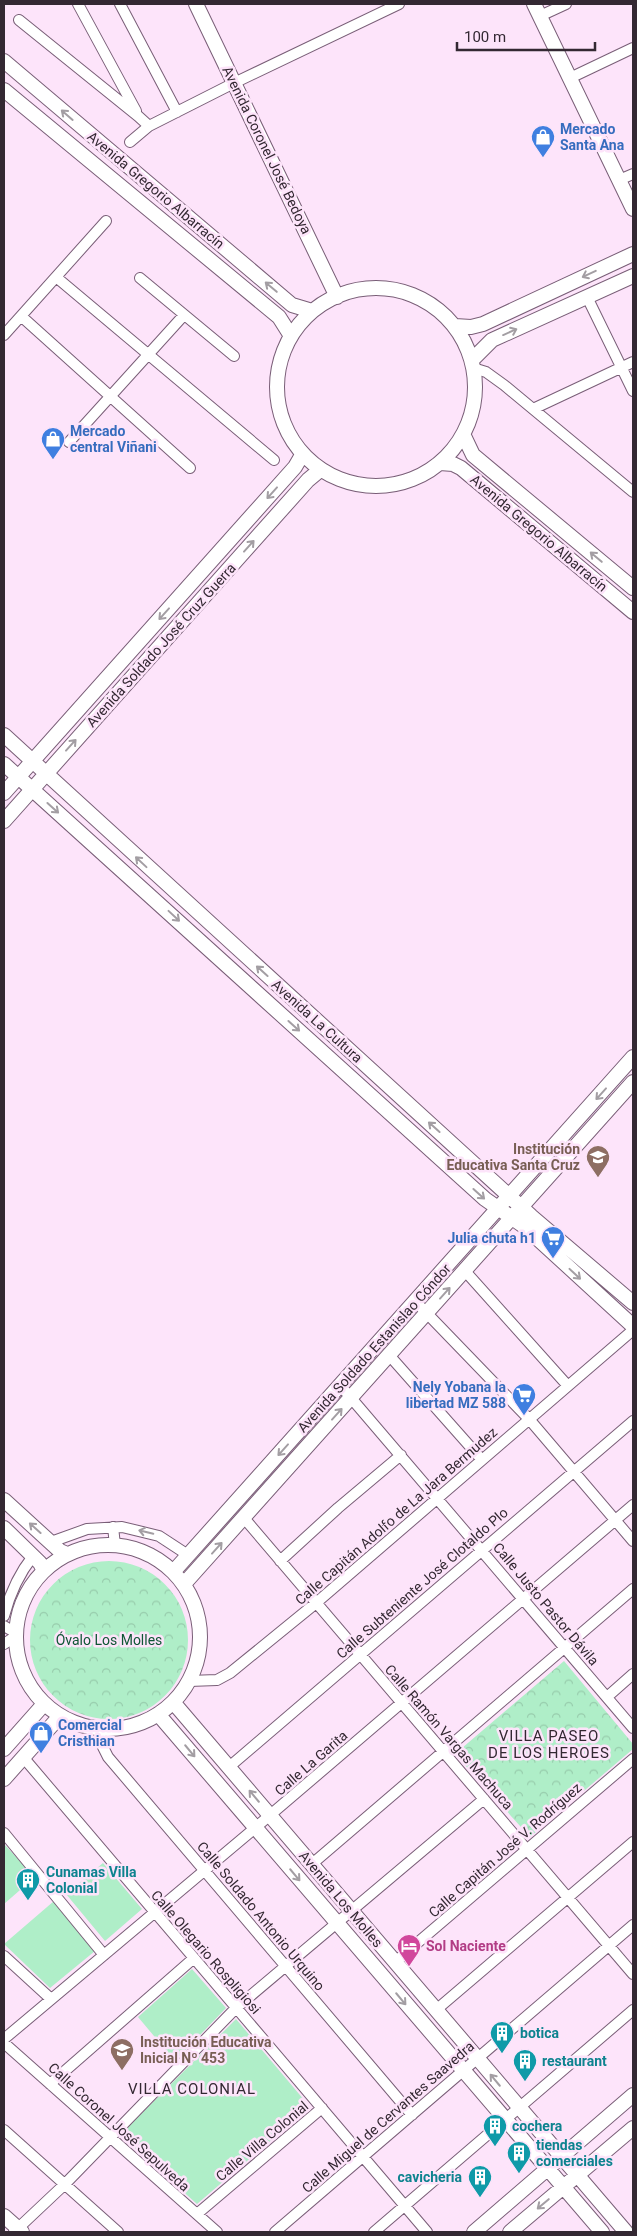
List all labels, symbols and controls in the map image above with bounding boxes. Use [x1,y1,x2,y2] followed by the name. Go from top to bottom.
[457,20,594,52] scale bar
[464,28,506,46] text: 100 m
[219,64,315,236] street label: Avenida Coronel José Bedoya
[60,109,73,120] one-way arrow
[560,121,625,153] place label: Mercado Santa Ana
[530,124,556,158] shop icon: Mercado Santa Ana
[84,128,228,252] street label: Avenida Gregorio Albarracín
[582,270,597,280] one-way arrow
[265,282,278,293] one-way arrow
[502,326,517,336] one-way arrow
[70,423,157,455] place label: Mercado central Viñani
[40,426,66,460] shop icon: Mercado central Viñani
[467,471,611,595] street label: Avenida Gregorio Albarracín
[266,486,278,499] one-way arrow
[244,539,255,552] one-way arrow
[590,552,603,563] one-way arrow
[83,560,239,730] street label: Avenida Soldado José Cruz Guerra
[159,607,170,620] one-way arrow
[65,739,77,752] one-way arrow
[47,802,60,814] one-way arrow
[135,856,148,868] one-way arrow
[168,910,181,922] one-way arrow
[255,965,268,976] one-way arrow
[268,976,366,1066] street label: Avenida La Cultura
[288,1020,300,1032] one-way arrow
[595,1087,607,1100] one-way arrow
[428,1121,441,1133] one-way arrow
[446,1141,580,1173] place label: Institución Educativa Santa Cruz
[585,1144,611,1178] school or university icon: Institución Educativa Santa Cruz
[473,1188,486,1200] one-way arrow
[540,1225,566,1259] supermarket icon: Julia chuta h1
[447,1230,536,1246] place label: Julia chuta h1
[294,1260,454,1436] street label: Avenida Soldado Estanislao Cóndor
[568,1268,581,1280] one-way arrow
[439,1286,451,1299] one-way arrow
[406,1379,507,1411] place label: Nely Yobana la libertad MZ 588
[511,1382,537,1416] supermarket icon: Nely Yobana la libertad MZ 588
[331,1407,343,1420] one-way arrow
[292,1424,500,1608] street label: Calle Capitán Adolfo de La Jara Bermudez
[277,1443,288,1456] one-way arrow
[333,1504,511,1662] street label: Calle Subteniente José Clotaldo Plo
[29,1523,42,1534] one-way arrow
[138,1527,154,1537] one-way arrow
[490,1539,602,1669] street label: Calle Justo Pastor Dávila
[211,1541,223,1554] one-way arrow
[56,1631,162,1648] park label: Óvalo Los Molles
[382,1661,516,1813] street label: Calle Ramón Vargas Machuca
[58,1717,122,1749] place label: Comercial Cristhian
[28,1720,54,1754] shop icon: Comercial Cristhian
[272,1727,350,1799] street label: Calle La Garita
[488,1727,610,1762] district label: VILLA PASEO DE LOS HEROES
[184,1745,195,1758] one-way arrow
[425,1779,585,1921] street label: Calle Capitán José V. Rodríguez
[249,1790,260,1803] one-way arrow
[194,1838,328,1994] street label: Calle Soldado Antonio Urquino
[296,1848,386,1950] street label: Avenida Los Molles
[46,1864,137,1896] place label: Cunamas Villa Colonial
[15,1867,41,1901] building icon: Cunamas Villa Colonial
[290,1868,301,1881] one-way arrow
[148,1887,264,2017] street label: Calle Olegario Rospligiosi
[396,1933,422,1967] hotel icon: Sol Naciente
[426,1938,506,1954] place label: Sol Naciente
[395,1992,406,2005] one-way arrow
[489,2020,515,2054] building icon: botica
[520,2025,560,2041] place label: botica
[140,2034,272,2066] place label: Institución Educativa Inicial Nº 453
[109,2037,135,2071] school or university icon: Institución Educativa Inicial Nº 453
[299,2038,477,2196] street label: Calle Miguel de Cervantes Saavedra
[512,2048,538,2082] building icon: restaurant
[542,2053,607,2069] place label: restaurant
[45,2059,193,2195] street label: Calle Coronel José Sepulveda
[490,2073,501,2086] one-way arrow
[128,2080,256,2098] district label: VILLA COLONIAL
[213,2098,311,2184] street label: Calle Villa Colonial
[482,2113,508,2147] building icon: cochera
[512,2118,563,2134] place label: cochera
[536,2137,613,2169] place label: tiendas comerciales
[506,2140,532,2174] building icon: tiendas comerciales
[467,2164,493,2198] building icon: cavicheria
[398,2169,463,2185] place label: cavicheria
[536,2199,549,2210] one-way arrow

